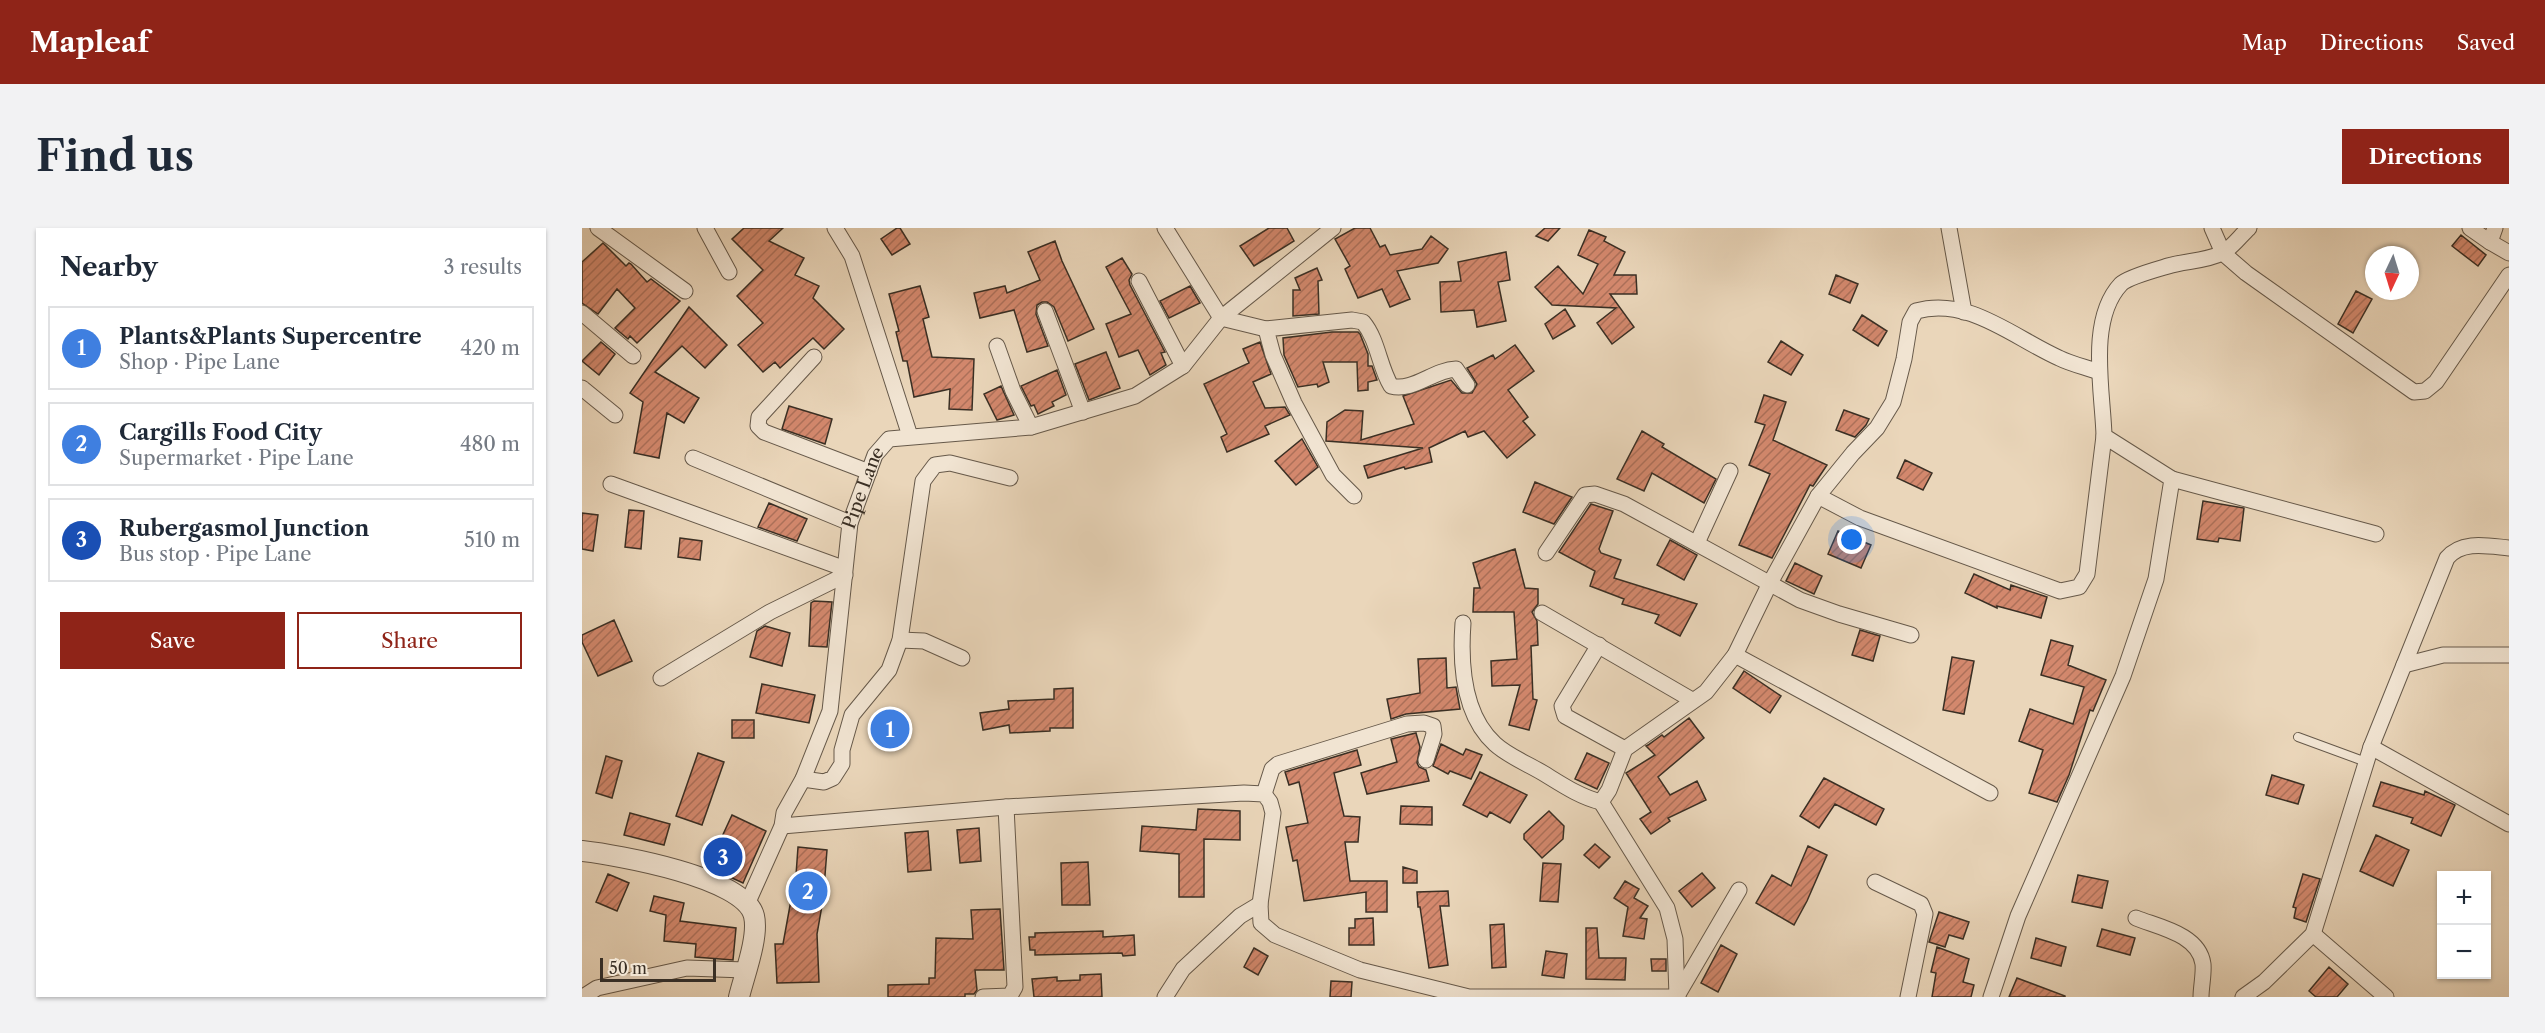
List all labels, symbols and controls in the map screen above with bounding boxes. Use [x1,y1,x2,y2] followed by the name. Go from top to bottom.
[30,25,149,59] text: Mapleaf
[2242,30,2287,55] text: Map
[2320,30,2424,55] text: Directions
[2457,30,2515,55] text: Saved
[2342,129,2509,184] button: Directions
[36,130,194,182] text: Find us
[2365,246,2419,300] north arrow
[60,251,158,283] text: Nearby
[444,255,522,279] text: 3 results
[119,323,422,350] text: Plants&Plants Supercentre
[77,336,86,360] text: 1
[460,336,520,360] text: 420 m
[119,350,280,374] text: Shop · Pipe Lane
[119,419,322,446] text: Cargills Food City
[76,432,87,456] text: 2
[460,432,520,456] text: 480 m
[838,442,889,532] street label: Pipe Lane
[119,446,354,470] text: Supermarket · Pipe Lane
[119,515,369,542] text: Rubergasmol Junction
[1837,525,1866,554] your location
[76,528,87,552] text: 3
[464,528,520,552] text: 510 m
[119,542,311,566] text: Bus stop · Pipe Lane
[60,612,285,669] button: Save
[297,612,522,669] button: Share
[870,706,910,752] pin: 1
[704,834,742,880] pin: 3
[788,868,828,914] pin: 2
[2437,871,2491,979] map controls
[2437,871,2491,925] button: +
[2437,925,2491,979] button: −
[600,955,716,982] scale bar
[609,958,647,978] text: 50 m

